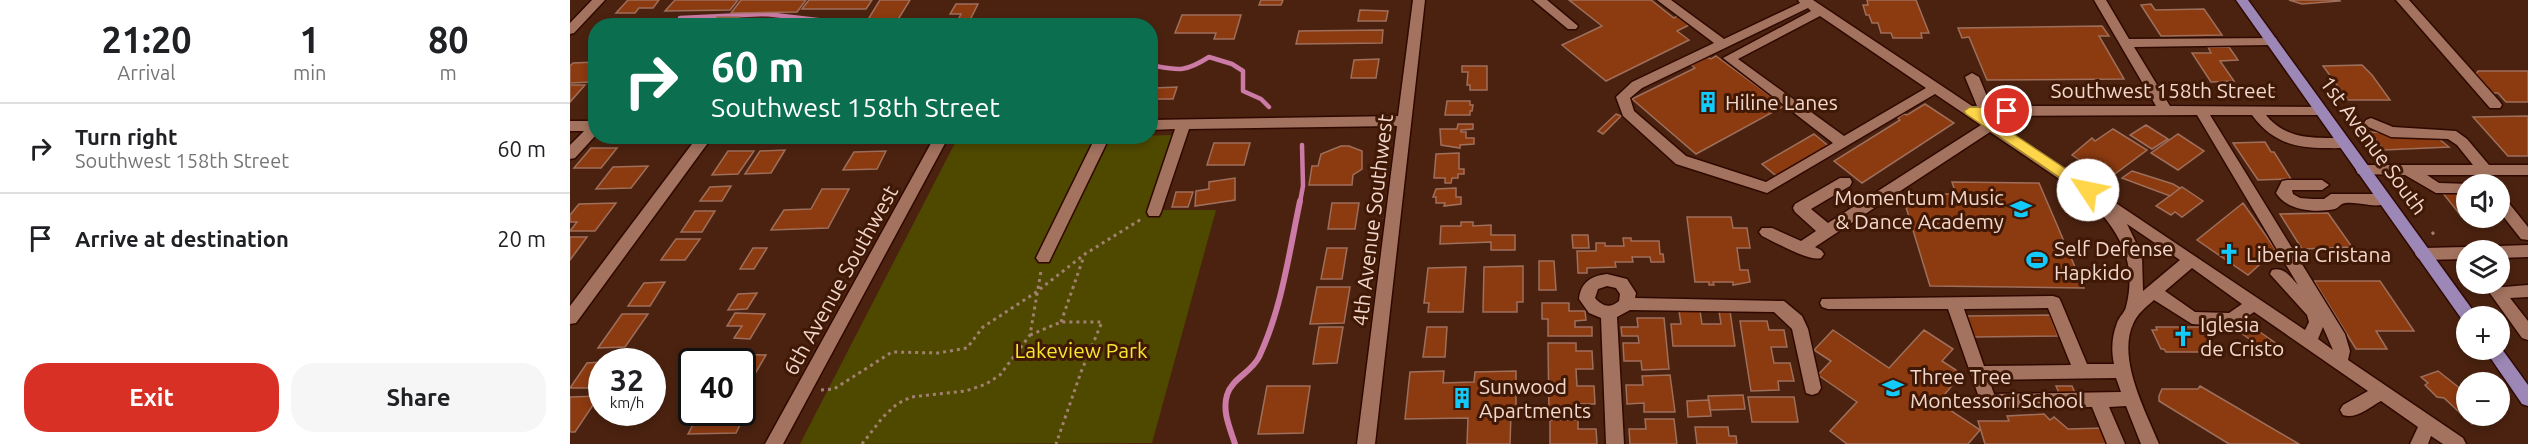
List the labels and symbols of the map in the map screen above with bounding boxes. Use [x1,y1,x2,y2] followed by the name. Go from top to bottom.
[2316,71,2432,219] street label: 1st Avenue South
[2051,78,2275,102] street label: Southwest 158th Street
[1981,85,2032,136] pin
[1696,90,1720,114] building icon: Hiline Lanes
[1725,90,1838,114] place label: Hiline Lanes
[1347,113,1397,327] street label: 4th Avenue Southwest
[2056,158,2120,222] position arrow
[778,181,902,379] street label: 6th Avenue Southwest
[1834,185,2004,233] place label: Momentum Music & Dance Academy
[2009,197,2033,221] school or university icon: Momentum Music & Dance Academy
[2054,236,2174,284] place label: Self Defense Hapkido
[2217,242,2241,266] church icon: Liberia Cristana
[2246,242,2391,266] place label: Liberia Cristana
[2025,248,2049,272] sports icon: Self Defense Hapkido
[2200,312,2284,360] place label: Iglesia de Cristo
[2171,324,2195,348] church icon: Iglesia de Cristo
[1014,338,1148,362] park label: Lakeview Park
[678,348,756,426] speed limit sign: 40
[1910,364,2084,412] place label: Three Tree Montessori School
[1479,374,1591,422] place label: Sunwood Apartments
[1881,376,1905,400] school or university icon: Three Tree Montessori School
[1450,386,1474,410] building icon: Sunwood Apartments

